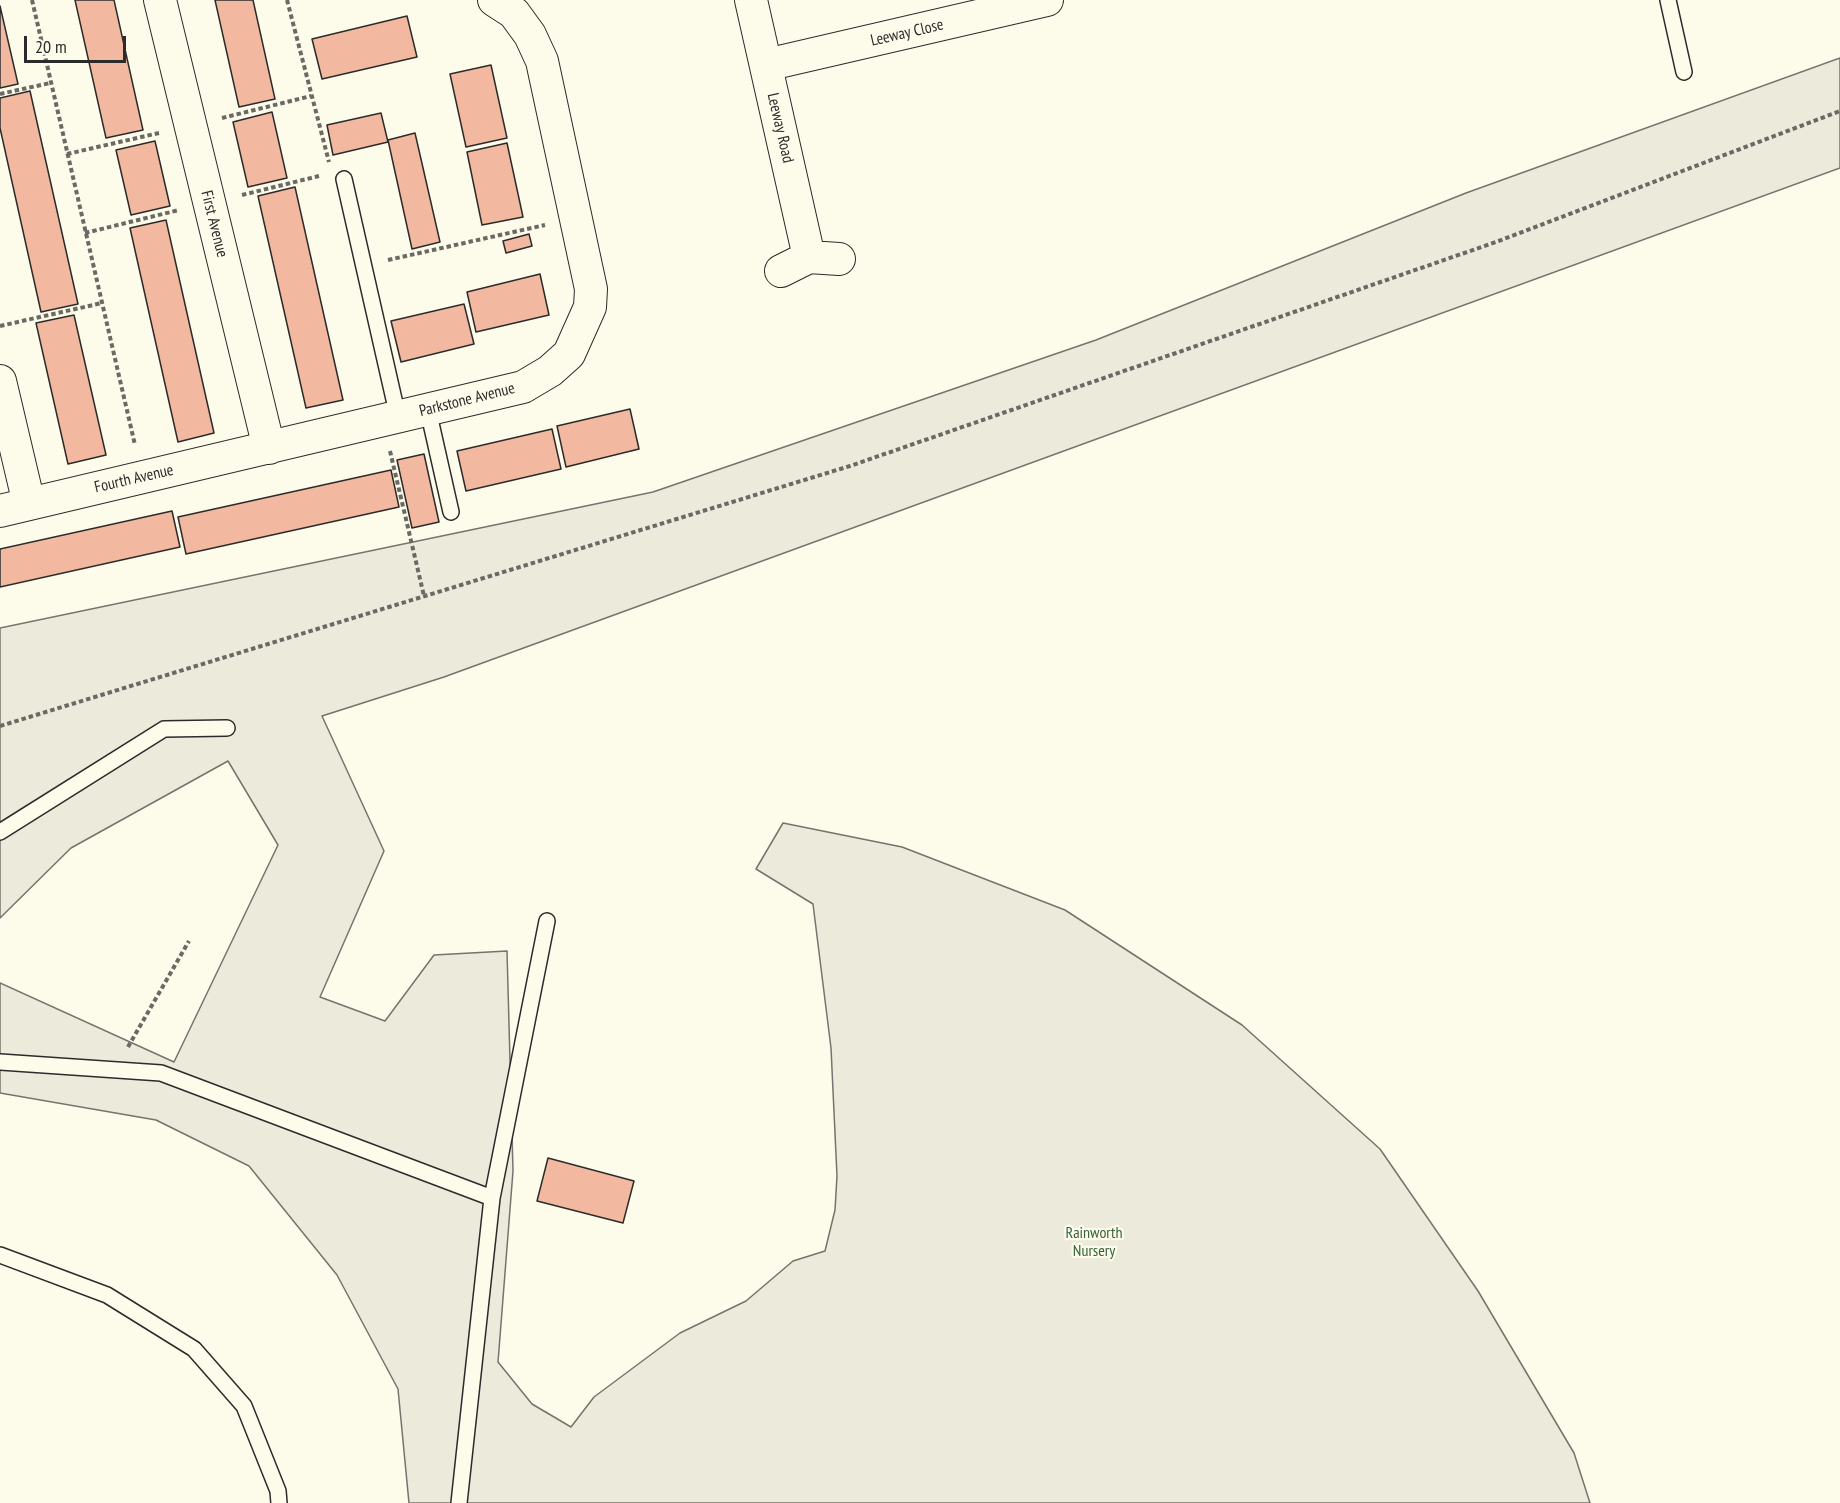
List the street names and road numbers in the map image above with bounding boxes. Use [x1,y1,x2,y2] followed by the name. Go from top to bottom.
[869,15,945,51] street label: Leeway Close
[763,91,797,165] street label: Leeway Road
[196,189,232,259] street label: First Avenue
[417,379,517,421] street label: Parkstone Avenue
[93,461,175,497] street label: Fourth Avenue

